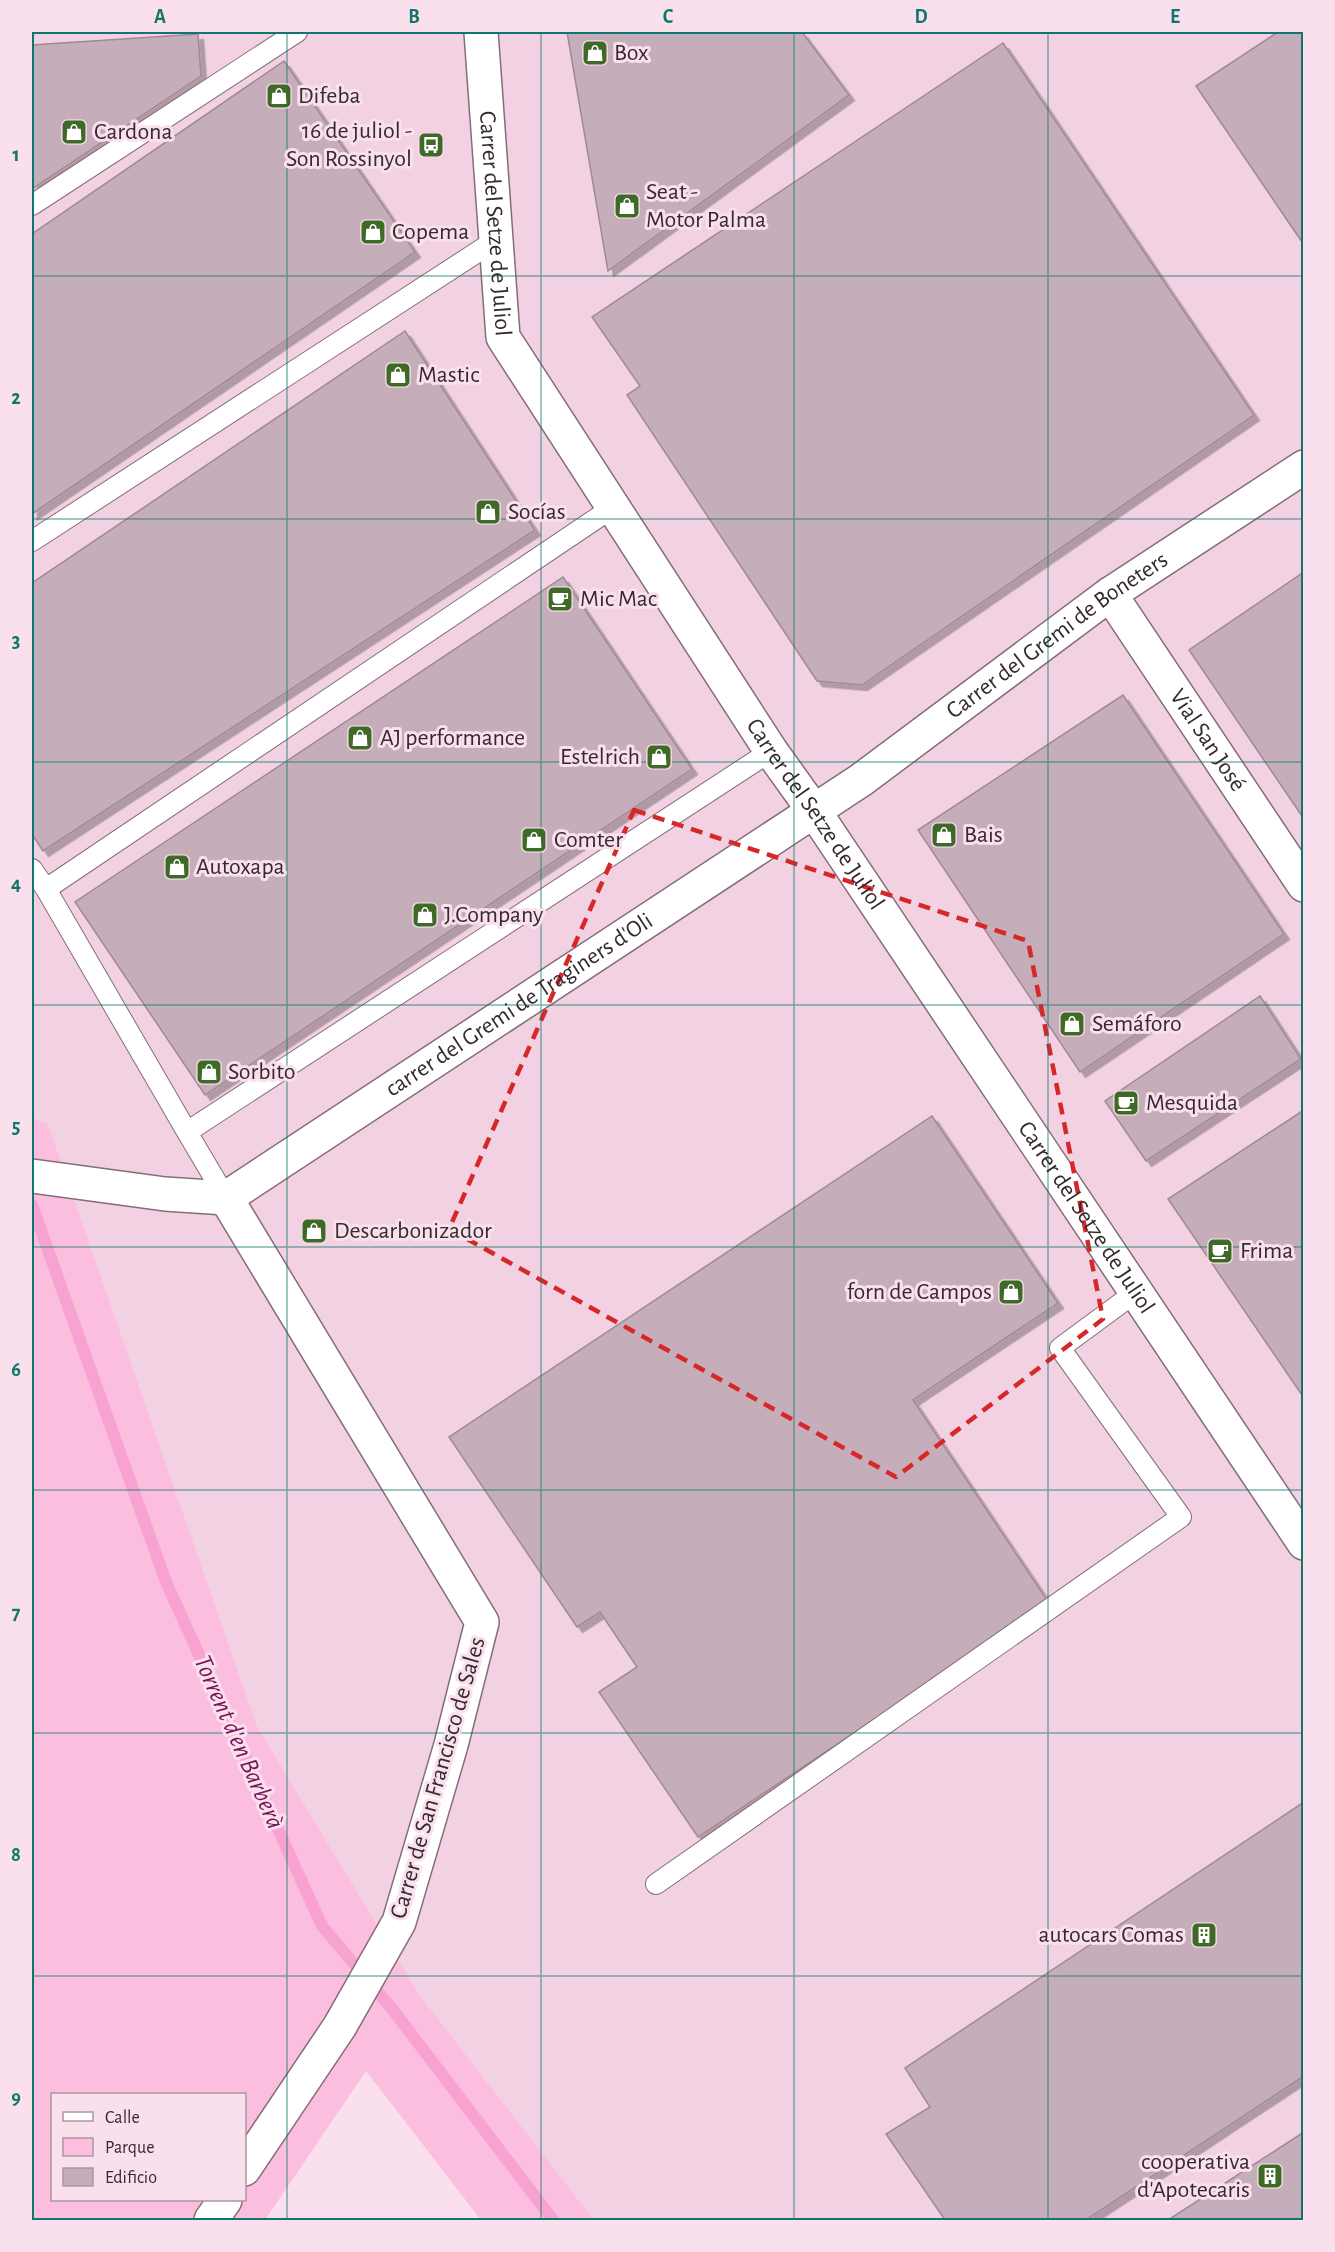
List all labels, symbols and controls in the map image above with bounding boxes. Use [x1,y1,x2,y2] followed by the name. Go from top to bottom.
[154,7,166,27] text: A
[408,7,420,27] text: B
[663,7,674,27] text: C
[914,7,928,27] text: D
[1170,7,1180,27] text: E
[580,38,610,68] shop icon: Box
[614,41,649,65] place label: Box
[264,81,294,111] shop icon: Difeba
[298,84,361,108] place label: Difeba
[475,110,515,337] street label: Carrer del Setze de Juliol
[59,117,89,147] shop icon: Cardona
[286,119,412,171] place label: 16 de juliol - Son Rossinyol
[94,120,173,144] place label: Cardona
[416,130,446,160] bus stop icon: 16 de juliol - Son Rossinyol
[12,145,20,165] text: 1
[646,180,766,232] place label: Seat - Motor Palma
[612,191,642,221] shop icon: Seat - Motor Palma
[358,217,388,247] shop icon: Copema
[392,220,469,244] place label: Copema
[383,360,413,390] shop icon: Mastic
[418,363,479,387] place label: Mastic
[11,388,21,408] text: 2
[473,497,503,527] shop icon: Socías
[508,500,566,524] place label: Socías
[942,548,1172,724] street label: Carrer del Gremi de Boneters
[545,584,575,614] cafe icon: Mic Mac
[580,587,657,611] place label: Mic Mac
[12,631,20,651] text: 3
[1165,685,1250,796] street label: Vial San José
[741,714,889,914] street label: Carrer del Setze de Juliol
[345,723,375,753] shop icon: AJ performance
[380,726,525,750] place label: AJ performance
[644,742,674,772] shop icon: Estelrich
[560,745,640,769] place label: Estelrich
[929,820,959,850] shop icon: Bais
[964,823,1003,847] place label: Bais
[519,825,549,855] shop icon: Comter
[554,828,623,852] place label: Comter
[162,852,192,882] shop icon: Autoxapa
[196,855,285,879] place label: Autoxapa
[11,874,21,894] text: 4
[410,900,440,930] shop icon: J.Company
[444,903,543,927] place label: J.Company
[381,909,657,1101] street label: carrer del Gremi de Traginers d'Oli
[1057,1009,1087,1039] shop icon: Semáforo
[1092,1012,1182,1036] place label: Semáforo
[194,1057,224,1087] shop icon: Sorbito
[228,1060,295,1084] place label: Sorbito
[1111,1088,1141,1118] cafe icon: Mesquida
[1146,1091,1238,1115] place label: Mesquida
[12,1117,20,1137] text: 5
[1013,1117,1159,1318] street label: Carrer del Setze de Juliol
[299,1216,329,1246] shop icon: Descarbonizador
[334,1219,492,1243] place label: Descarbonizador
[1205,1236,1235,1266] cafe icon: Frima
[1240,1239,1293,1263] place label: Frima
[996,1277,1026,1307] shop icon: forn de Campos
[847,1280,992,1304] place label: forn de Campos
[11,1360,21,1380] text: 6
[12,1603,21,1623] text: 7
[386,1635,490,1921] street label: Carrer de San Francisco de Sales
[189,1651,289,1833] water label: Torrent d'en Barberà
[11,1845,21,1865] text: 8
[1189,1920,1219,1950] building icon: autocars Comas
[1038,1923,1184,1947] place label: autocars Comas
[11,2088,21,2108] text: 9
[51,2093,246,2201] legend
[105,2109,140,2127] text: Calle
[105,2139,154,2157] text: Parque
[1137,2150,1250,2202] place label: cooperativa d'Apotecaris
[1255,2161,1285,2191] building icon: cooperativa d'Apotecaris
[105,2169,157,2187] text: Edificio

